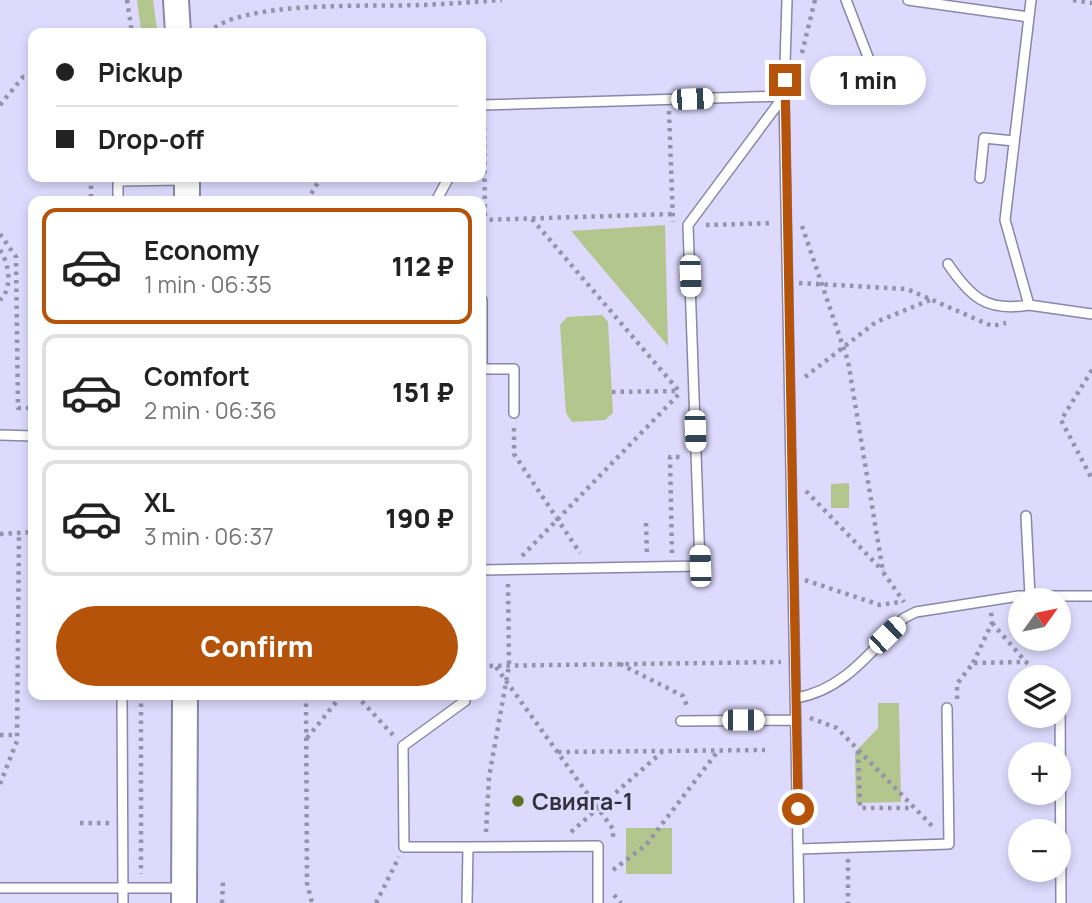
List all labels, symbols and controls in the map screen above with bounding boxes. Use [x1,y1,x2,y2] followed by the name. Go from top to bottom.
[98,54,183,90] text: Pickup
[810,56,925,104] callout: 1 min
[769,64,801,96] route end
[839,64,897,96] text: 1 min
[671,88,714,110] car
[98,121,204,157] text: Drop-off
[144,232,259,268] text: Economy
[60,235,123,298] icon: car
[392,248,454,284] text: 112 ₽
[679,255,702,297] car
[144,268,272,300] text: 1 min · 06:35
[144,358,250,394] text: Comfort
[60,361,123,424] icon: car
[392,374,454,410] text: 151 ₽
[144,394,277,426] text: 2 min · 06:36
[684,410,707,452] car
[144,484,175,520] text: XL
[60,487,123,550] icon: car
[385,500,454,536] text: 190 ₽
[144,520,274,552] text: 3 min · 06:37
[689,545,712,587] car
[1008,588,1071,651] north arrow
[1008,588,1071,882] map controls
[56,606,458,686] button: Confirm
[865,613,910,657] car
[1008,665,1071,728] button: layers
[723,710,765,731] car
[1008,742,1071,805] button: +
[532,785,633,817] place label: Свияга-1
[510,793,526,809] marker: Свияга-1
[782,793,814,825] route start
[1008,819,1071,882] button: −

